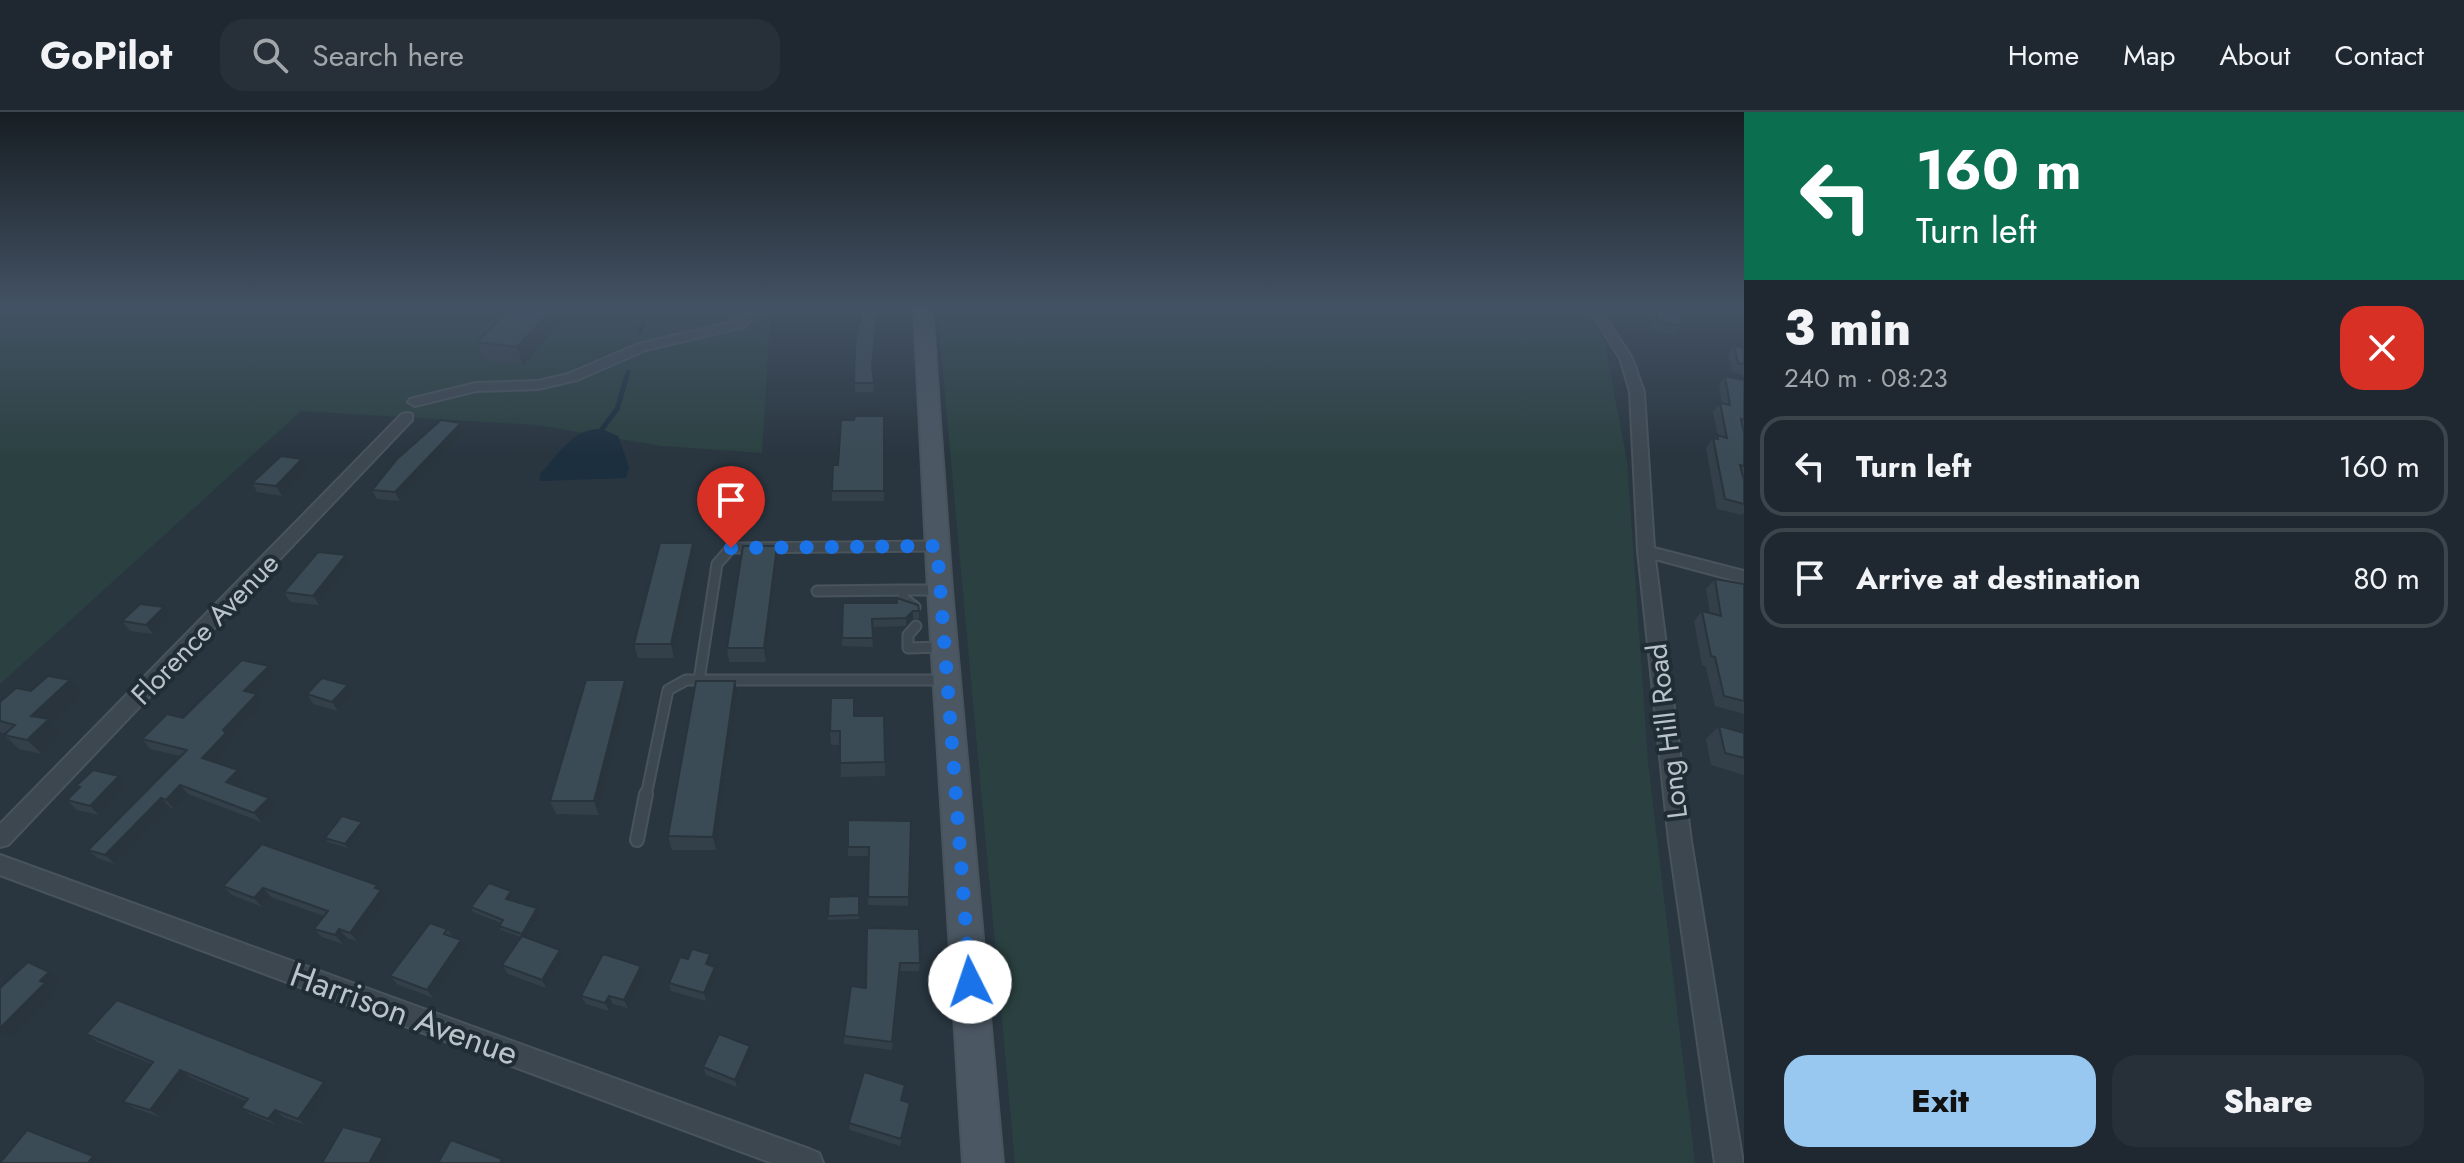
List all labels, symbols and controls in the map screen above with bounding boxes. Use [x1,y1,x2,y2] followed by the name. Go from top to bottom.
[220,19,780,91] search box
[40,28,172,83] text: GoPilot
[248,33,292,77] icon: search
[312,34,464,77] text: Search here
[2008,35,2079,76] text: Home
[2123,35,2175,76] text: Map
[2219,35,2291,76] text: About
[2335,35,2424,76] text: Contact
[1916,129,2082,210] text: 160 m
[1784,144,1888,248] icon: left
[1916,204,2037,256] text: Turn left
[1784,294,1911,363] text: 3 min
[2340,306,2424,390] button: close
[1784,359,1948,397] text: 240 m · 08:23
[1788,444,1832,488] icon: left
[1856,445,1971,488] text: Turn left
[2339,445,2420,488] text: 160 m
[697,466,765,548] pin
[709,478,753,522] icon: arrive
[122,544,288,714] street label: Florence Avenue
[1788,556,1832,600] icon: arrive
[1856,557,2141,600] text: Arrive at destination
[2353,557,2420,600] text: 80 m
[1636,641,1698,821] street label: Long Hill Road
[928,940,1012,1024] position arrow
[283,950,525,1078] street label: Harrison Avenue
[1784,1055,2096,1147] button: Exit
[2112,1055,2424,1147] button: Share

